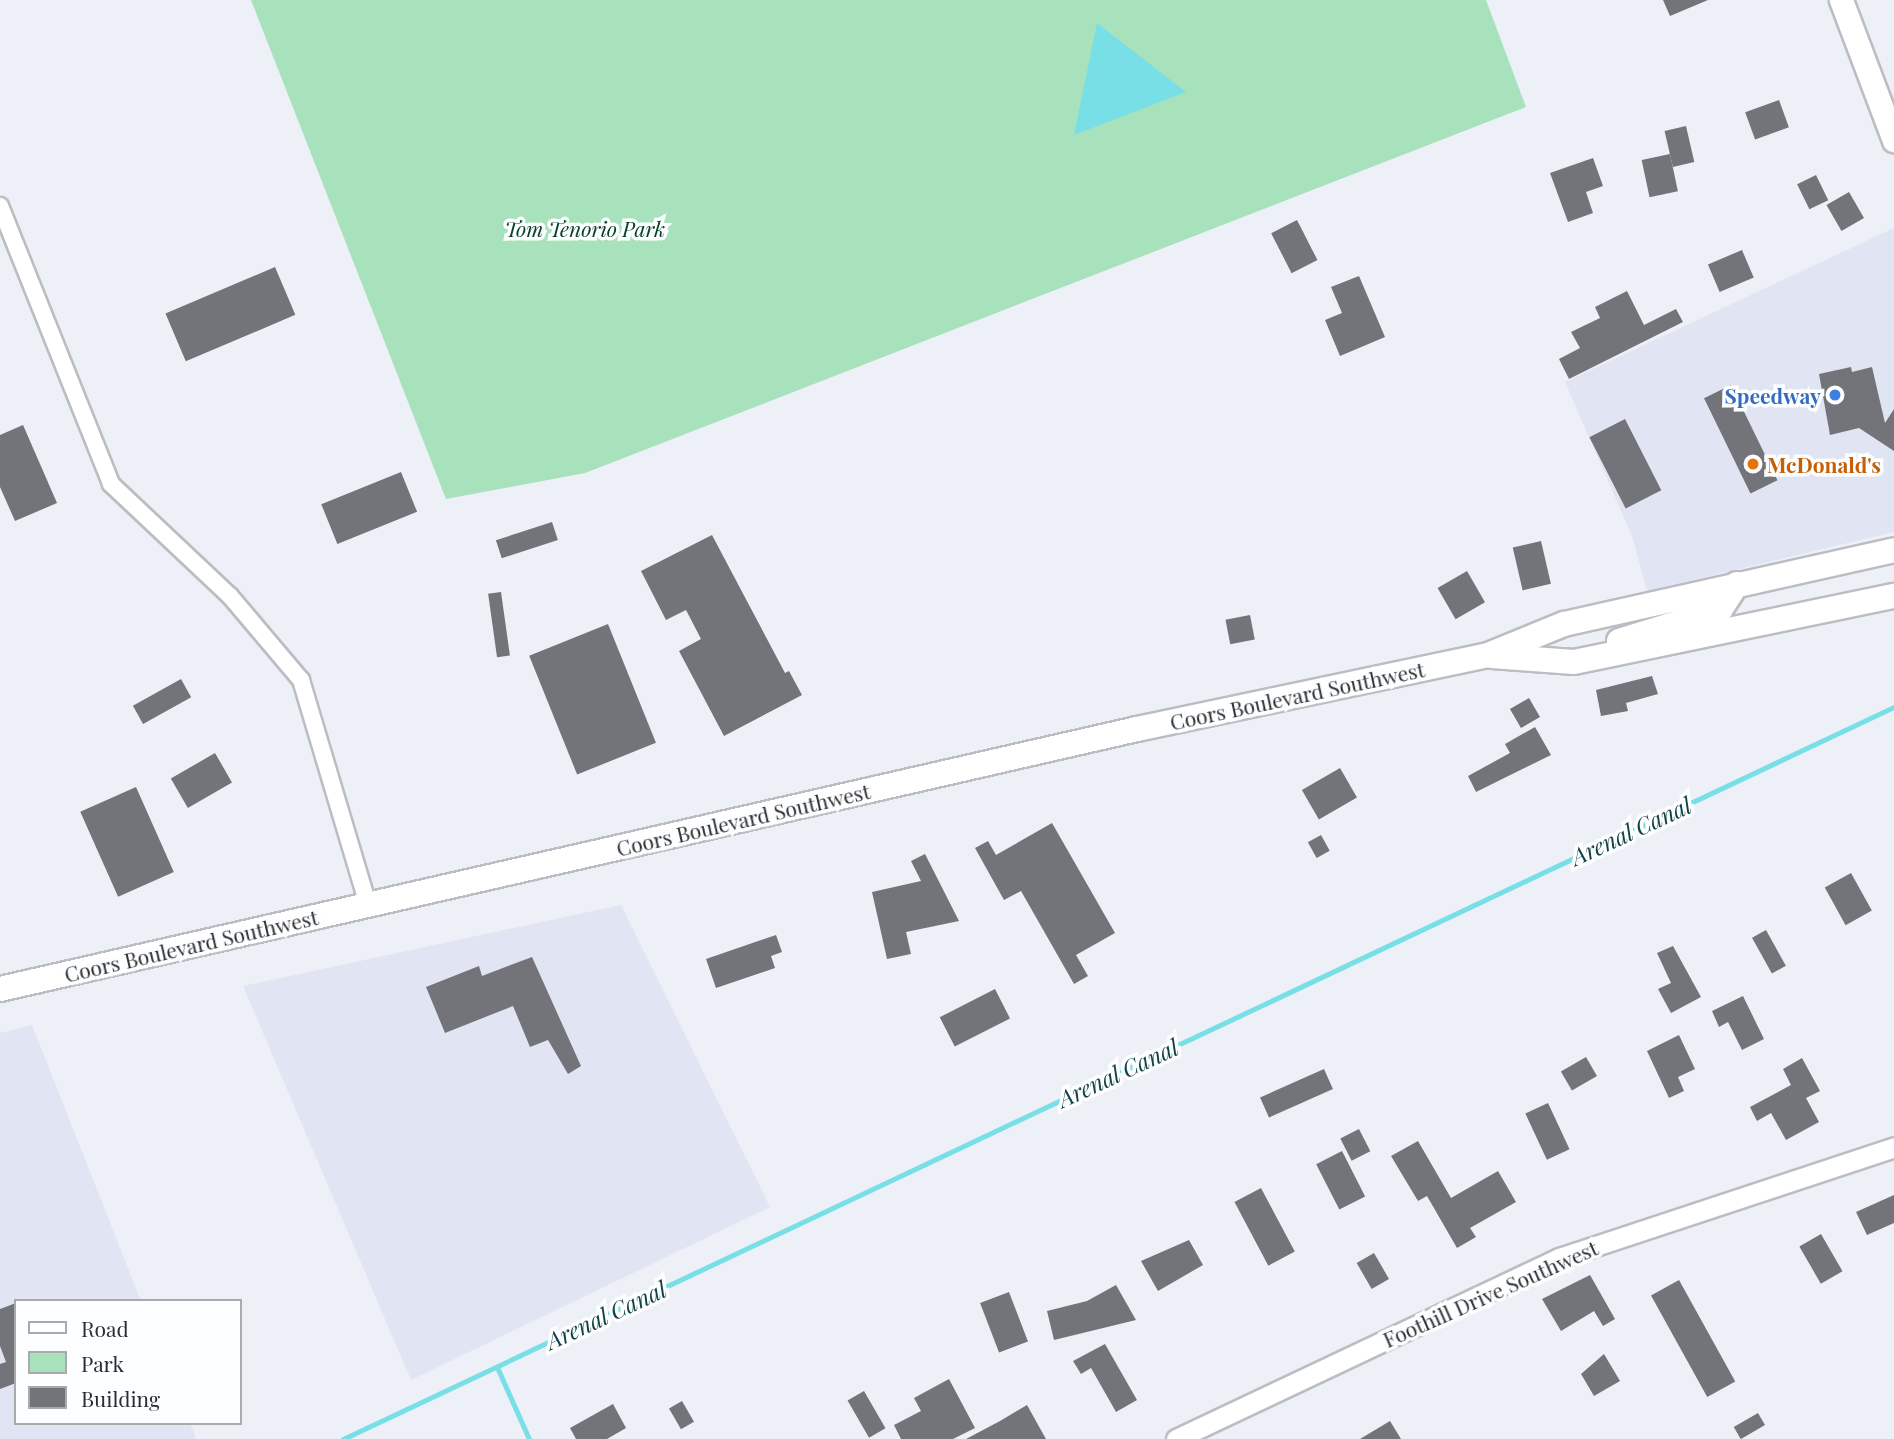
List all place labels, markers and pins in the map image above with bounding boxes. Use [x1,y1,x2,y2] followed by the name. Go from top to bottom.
[1725,382,1821,408] place label: Speedway
[1827,387,1843,403] marker: Speedway
[1767,451,1881,477] place label: McDonald's
[1745,456,1761,472] marker: McDonald's

